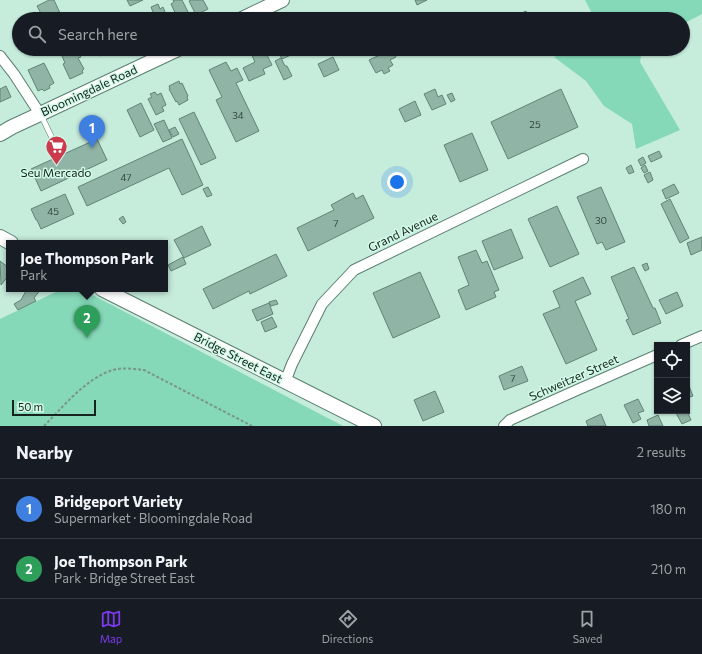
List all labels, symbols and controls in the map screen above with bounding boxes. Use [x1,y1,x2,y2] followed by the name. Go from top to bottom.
[12,12,690,56] search box
[26,23,48,45] icon: search
[58,25,137,43] text: Search here
[38,62,139,119] street label: Bloomingdale Road
[232,109,244,121] house number: 34
[79,115,105,148] pin: 1
[529,118,541,130] house number: 25
[43,133,69,166] supermarket icon: Seu Mercado
[20,165,92,179] place label: Seu Mercado
[120,171,132,183] house number: 47
[387,172,407,192] your location
[47,205,59,217] house number: 45
[365,208,440,254] street label: Grand Avenue
[595,214,607,226] house number: 30
[333,217,339,229] house number: 7
[6,240,168,292] popup
[20,249,154,267] text: Joe Thompson Park
[20,267,47,283] text: Park
[74,305,100,338] pin: 2
[192,329,285,386] street label: Bridge Street East
[654,342,690,414] map controls
[654,342,690,378] button: locate
[527,351,621,403] street label: Schweitzer Street
[510,372,516,384] house number: 7
[654,378,690,414] button: layers
[12,398,96,417] scale bar
[18,400,43,413] text: 50 m
[16,442,73,463] text: Nearby
[637,444,686,460] text: 2 results
[54,492,183,510] text: Bridgeport Variety
[26,501,32,517] text: 1
[650,501,686,517] text: 180 m
[54,510,252,526] text: Supermarket · Bloomingdale Road
[54,552,188,570] text: Joe Thompson Park
[25,561,33,577] text: 2
[651,561,686,577] text: 210 m
[54,570,195,586] text: Park · Bridge Street East
[100,608,122,645] tab: Map
[322,608,373,645] tab: Directions
[573,608,602,645] tab: Saved

